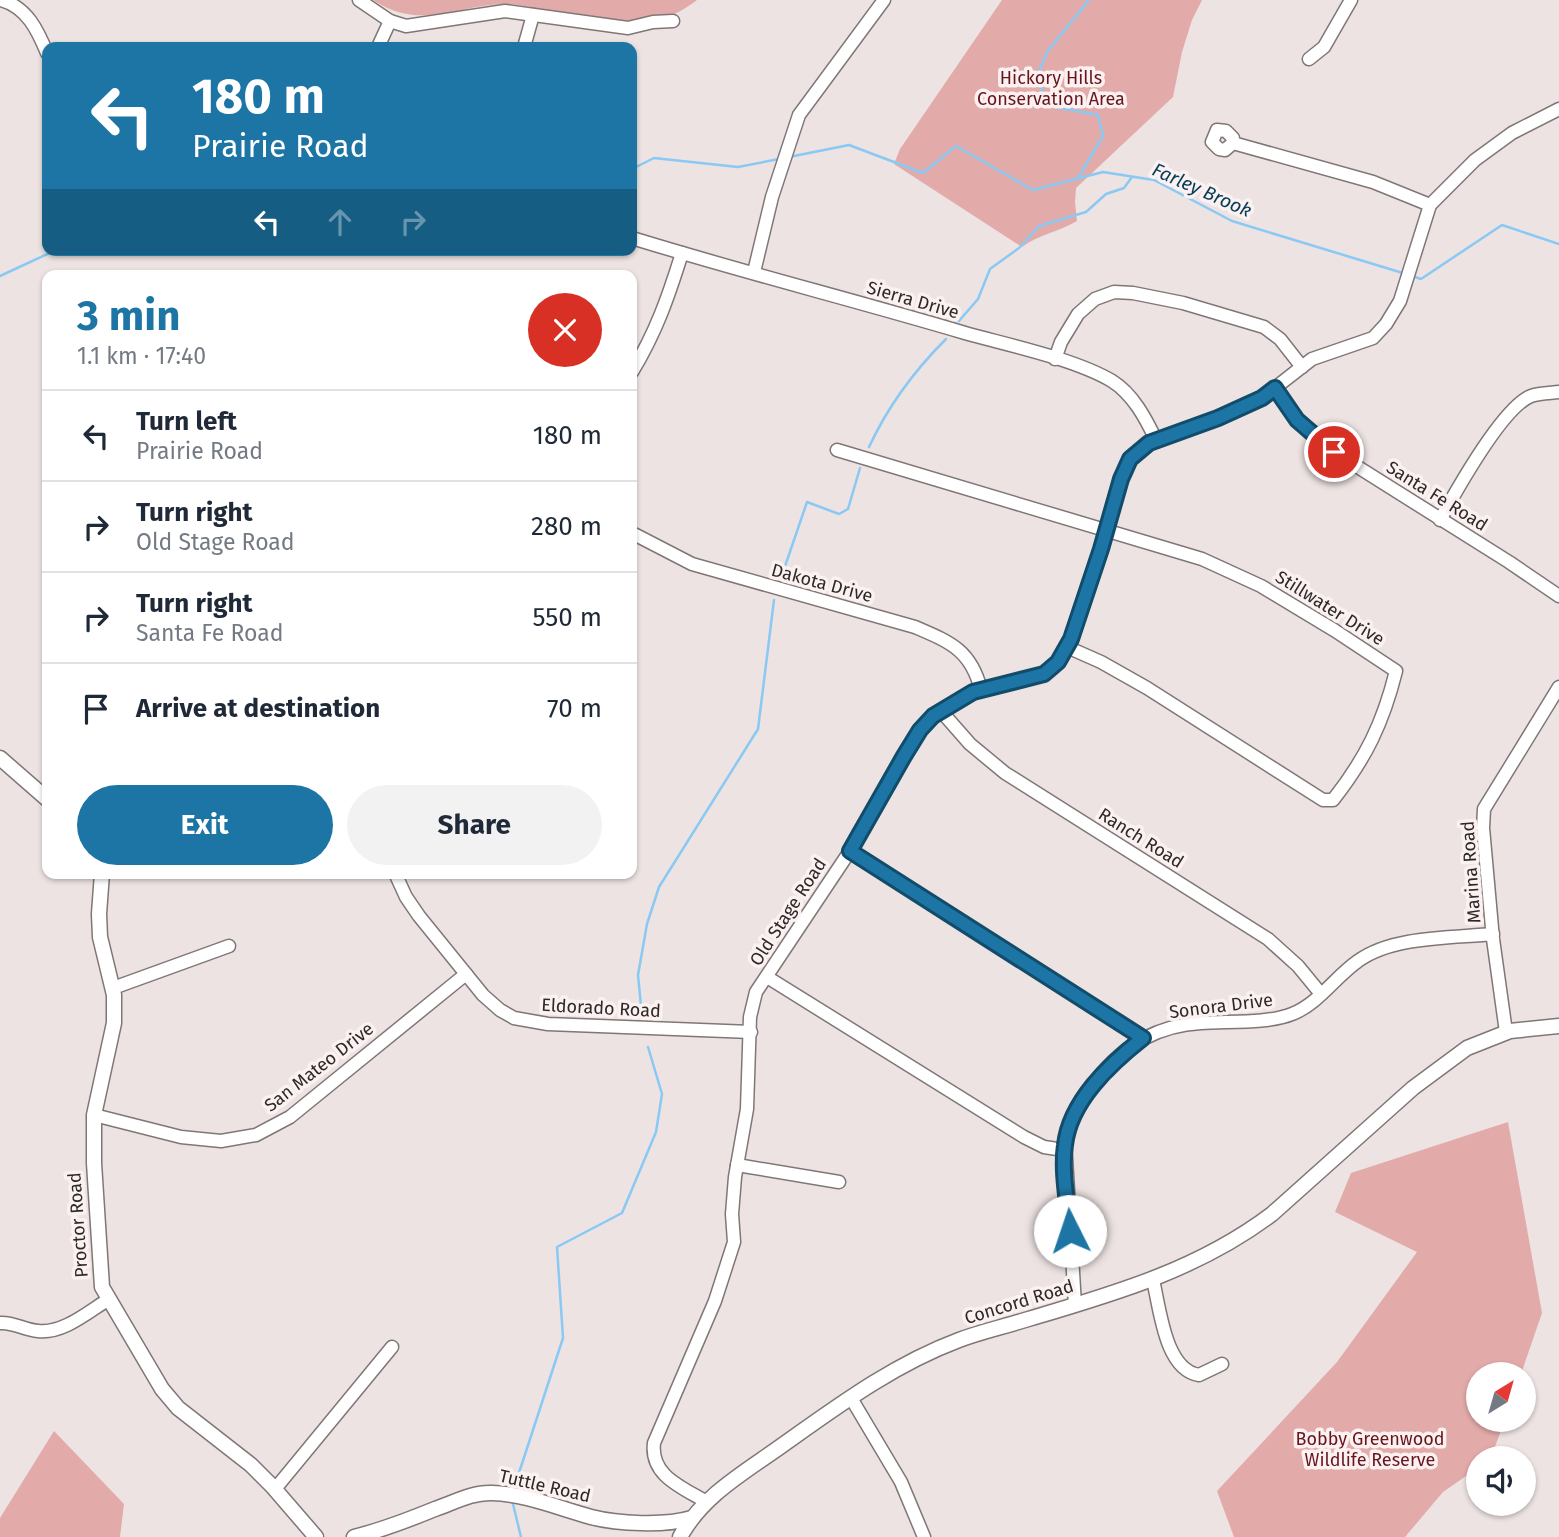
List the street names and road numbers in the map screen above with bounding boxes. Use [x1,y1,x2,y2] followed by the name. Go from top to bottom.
[864,276,962,324] street label: Sierra Drive
[1382,456,1492,536] street label: Santa Fe Road
[769,559,875,607] street label: Dakota Drive
[1271,566,1389,650] street label: Stillwater Drive
[1094,803,1188,873] street label: Ranch Road
[1456,820,1486,924] street label: Marina Road
[745,854,831,970] street label: Old Stage Road
[1168,989,1274,1023] street label: Sonora Drive
[541,994,661,1022] street label: Eldorado Road
[260,1018,378,1116] street label: San Mateo Drive
[63,1172,93,1278] street label: Proctor Road
[962,1275,1076,1329] street label: Concord Road
[497,1465,593,1507] street label: Tuttle Road

